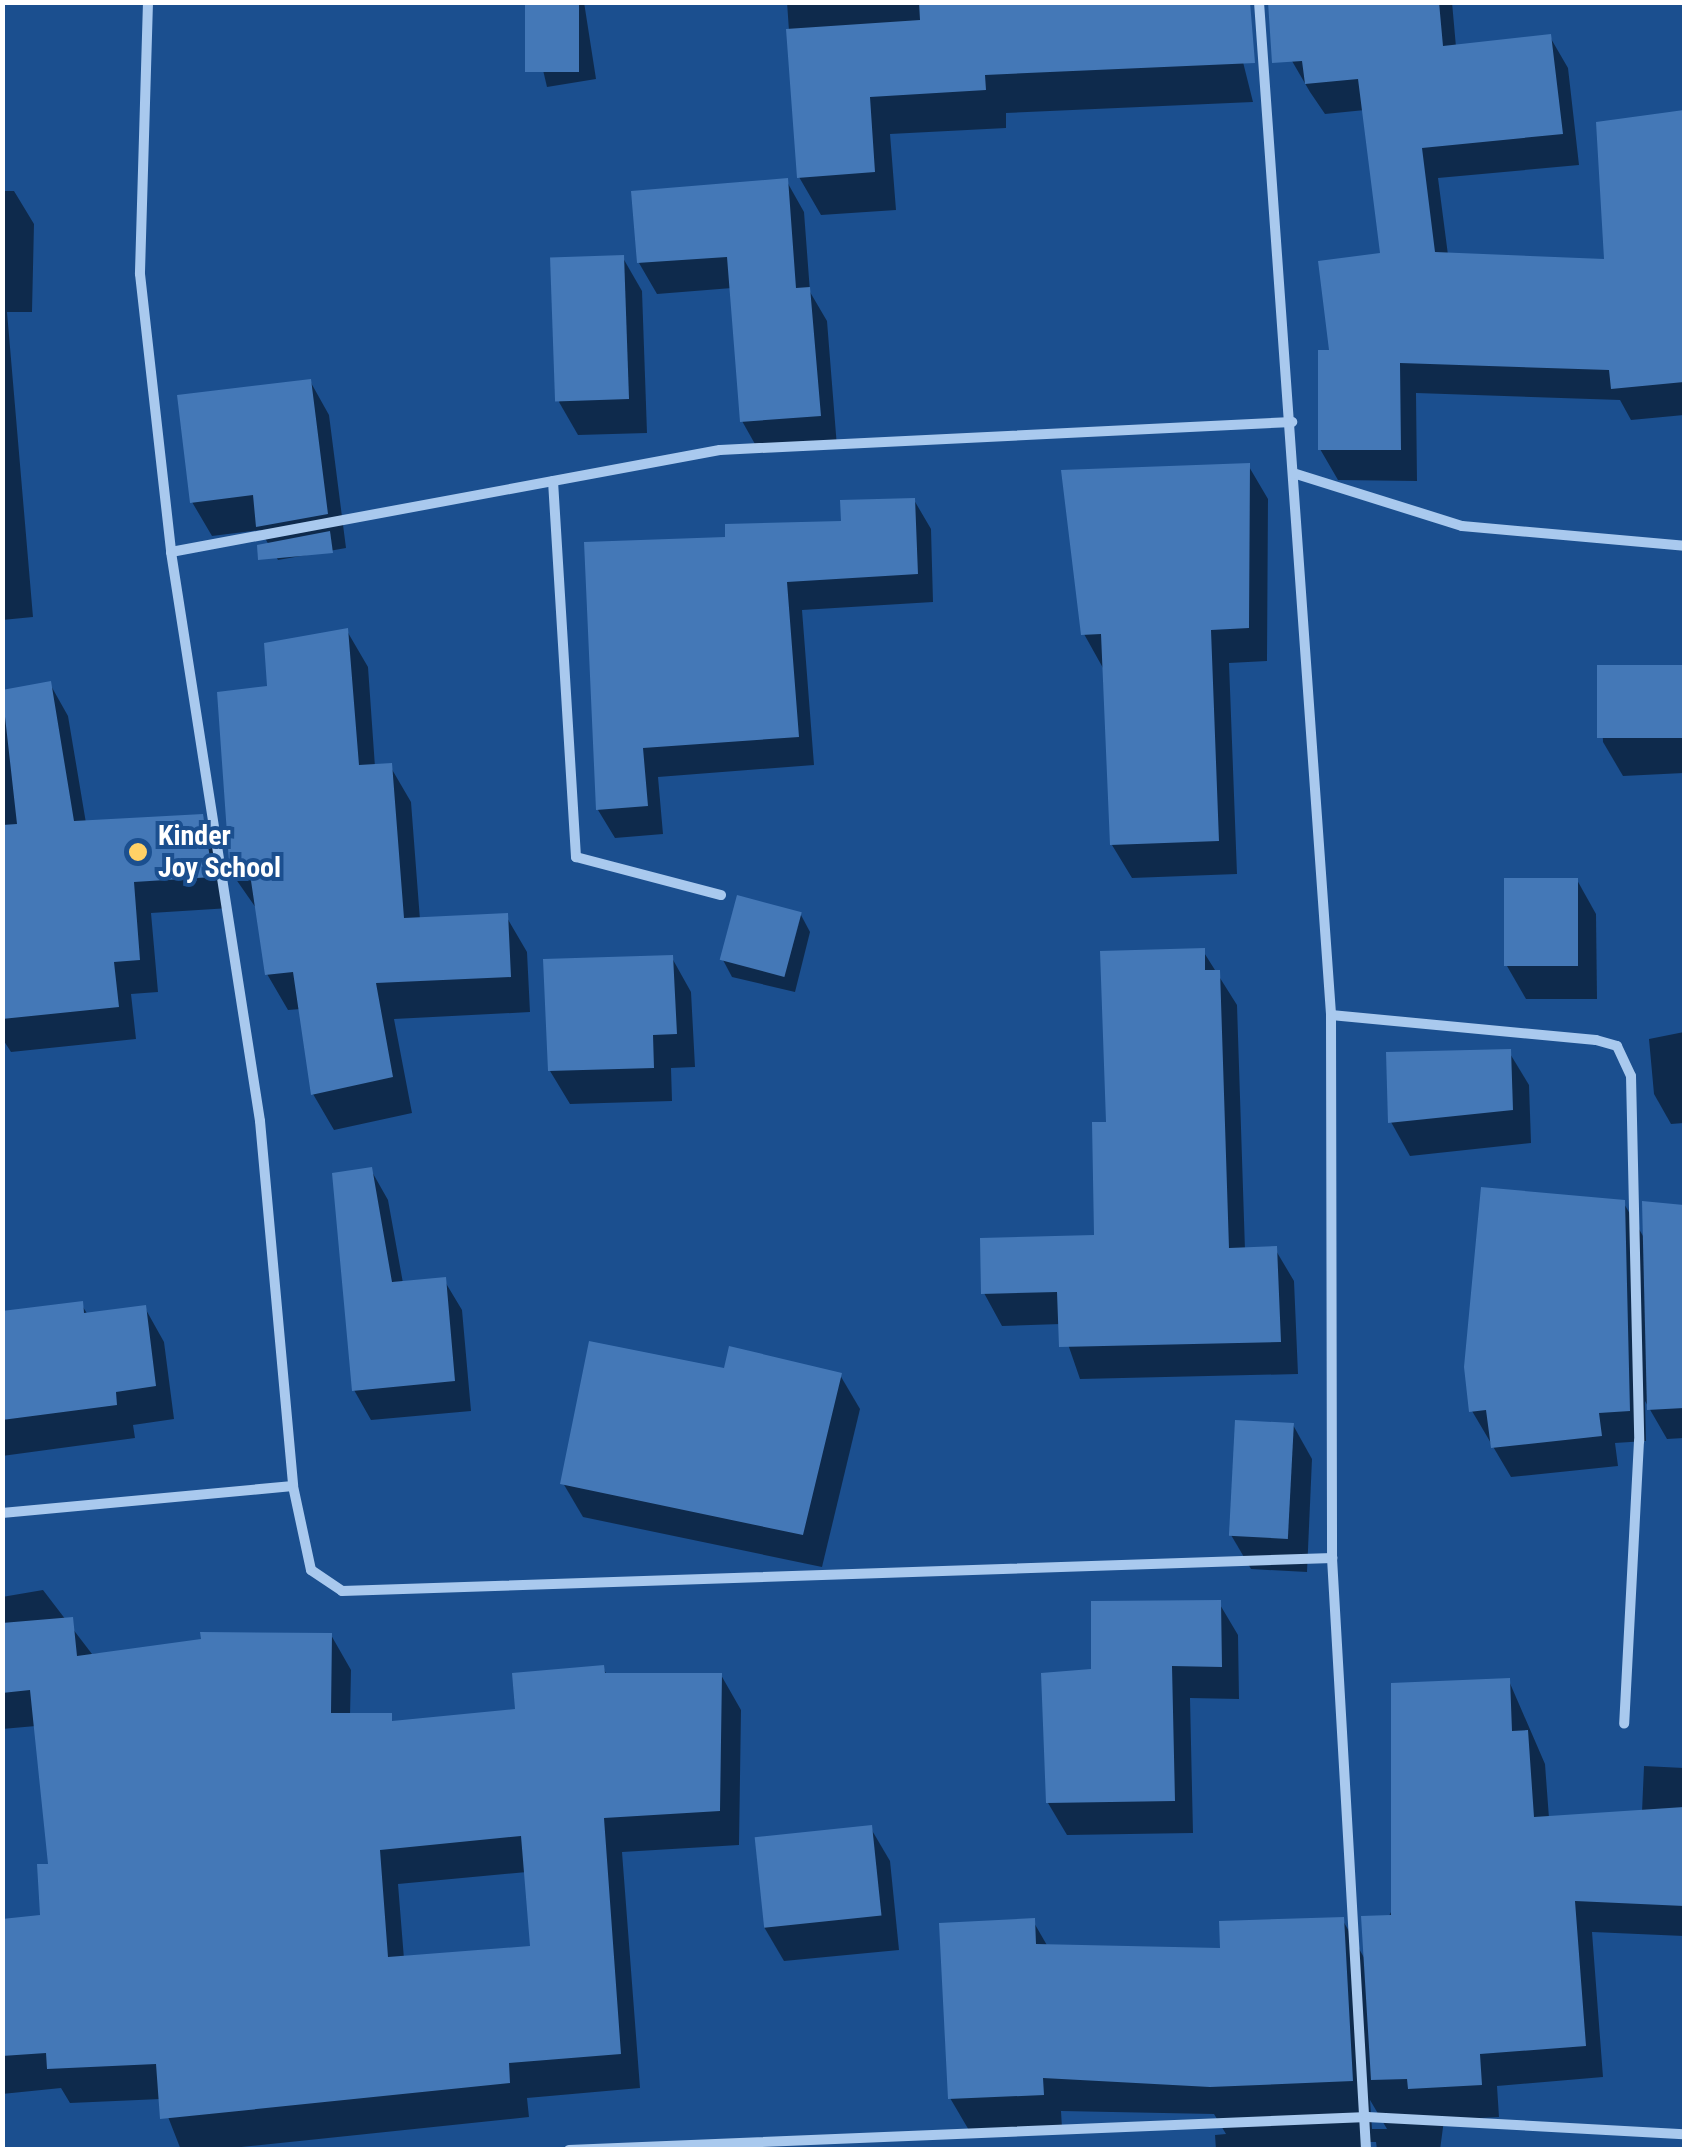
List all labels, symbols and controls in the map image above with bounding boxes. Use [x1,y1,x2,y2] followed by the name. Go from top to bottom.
[158,819,281,885] place label: Kinder Joy School
[127,841,149,863] marker: Kinder Joy School

